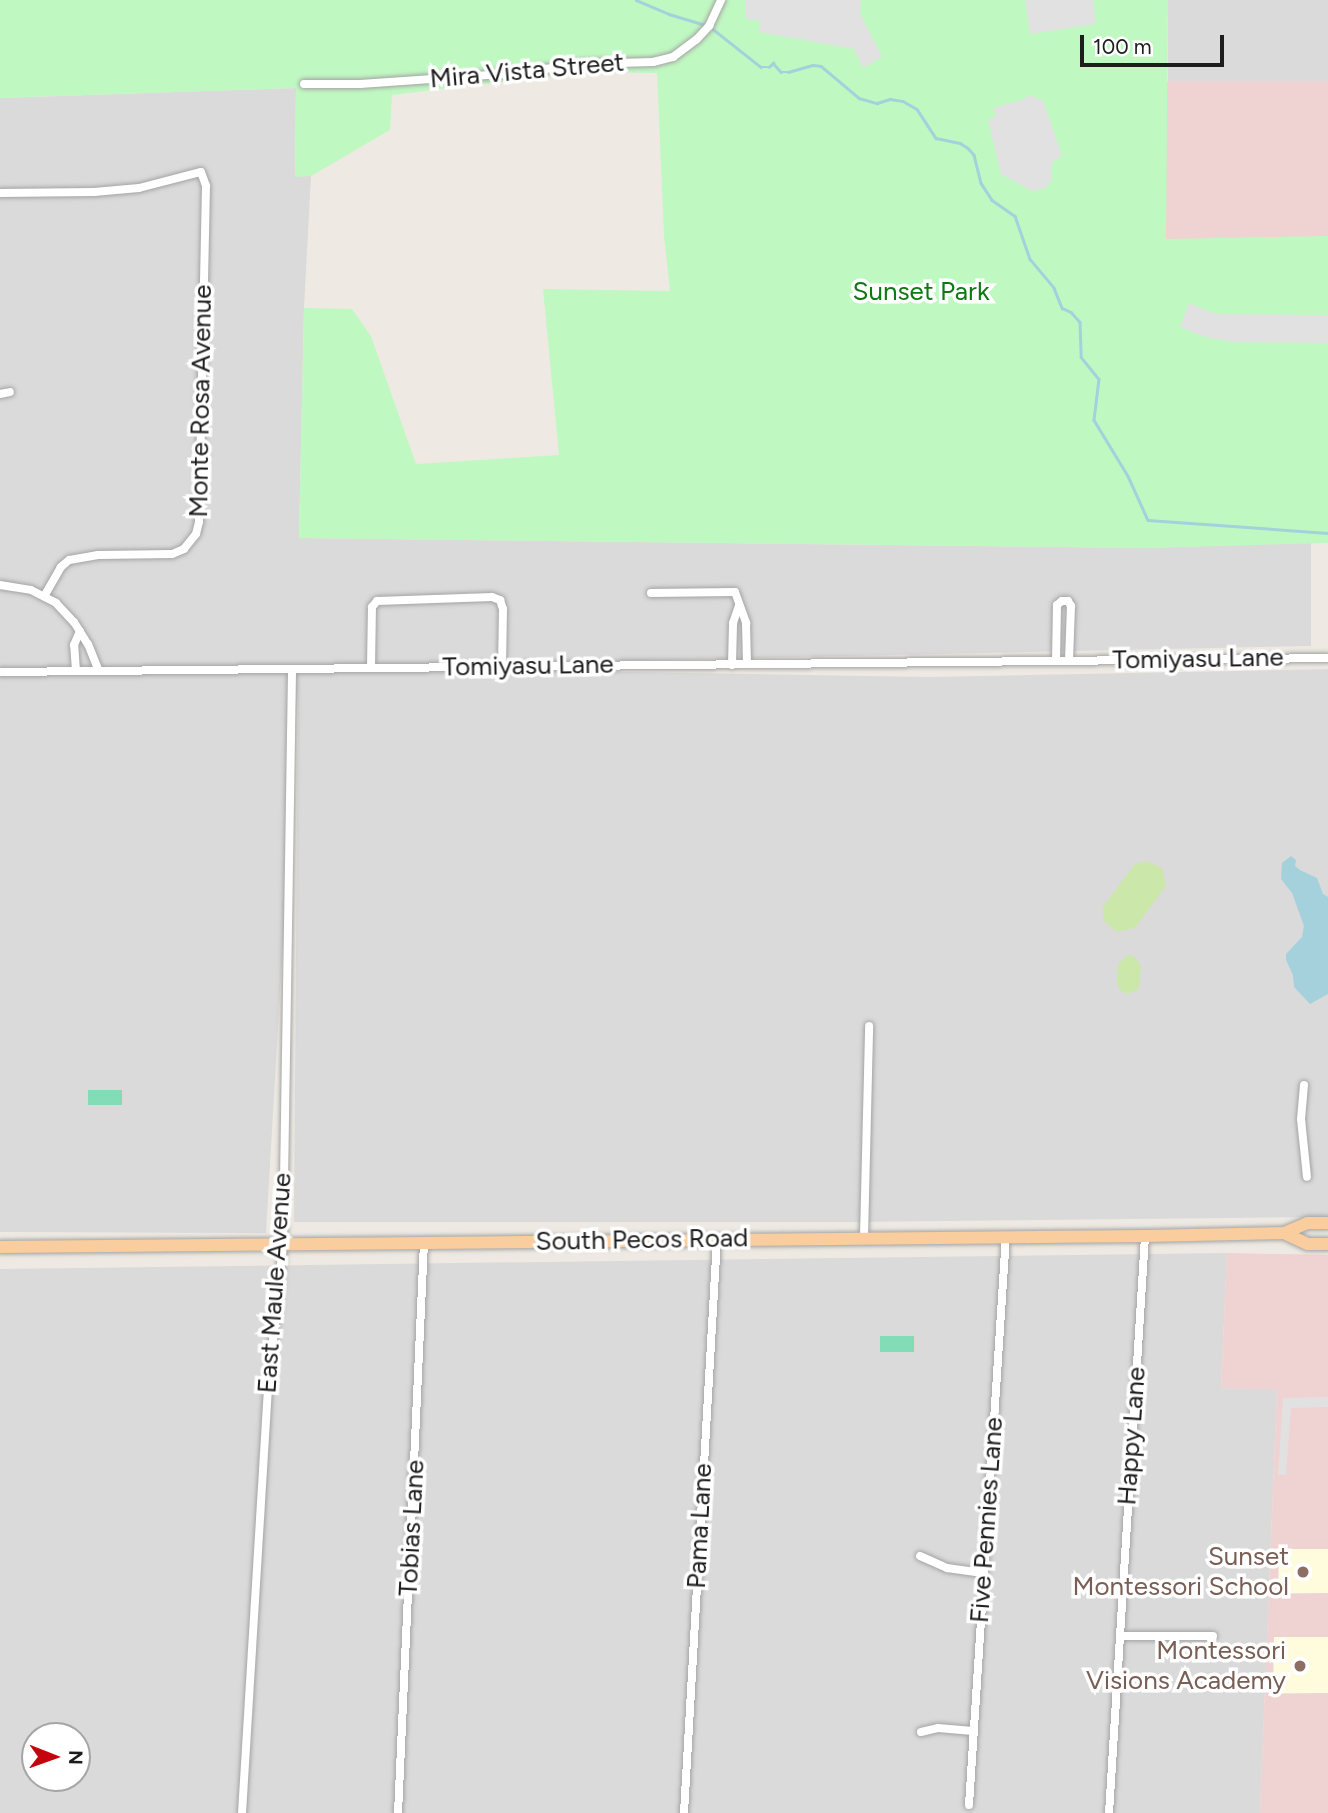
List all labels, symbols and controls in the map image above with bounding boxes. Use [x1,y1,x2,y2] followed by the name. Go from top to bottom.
[1083,21,1226,65] scale bar
[1093,34,1152,59] text: 100 m
[429,47,625,95] street label: Mira Vista Street
[853,276,989,308] park label: Sunset Park
[183,284,219,518] street label: Monte Rosa Avenue
[1112,642,1284,676] street label: Tomiyasu Lane
[442,649,614,683] street label: Tomiyasu Lane
[252,1172,298,1394] street label: East Maule Avenue
[535,1223,749,1257] street label: South Pecos Road
[1112,1366,1152,1506] street label: Happy Lane
[964,1416,1010,1624] street label: Five Pennies Lane
[393,1459,431,1597] street label: Tobias Lane
[681,1463,719,1589] street label: Pama Lane
[1072,1541,1289,1602] place label: Sunset Montessori School
[1295,1564,1311,1580] marker: Sunset Montessori School
[1086,1635,1286,1696] place label: Montessori Visions Academy
[1292,1658,1308,1674] marker: Montessori Visions Academy
[21,1722,91,1792] north arrow
[64,1750,87,1765] text: N

